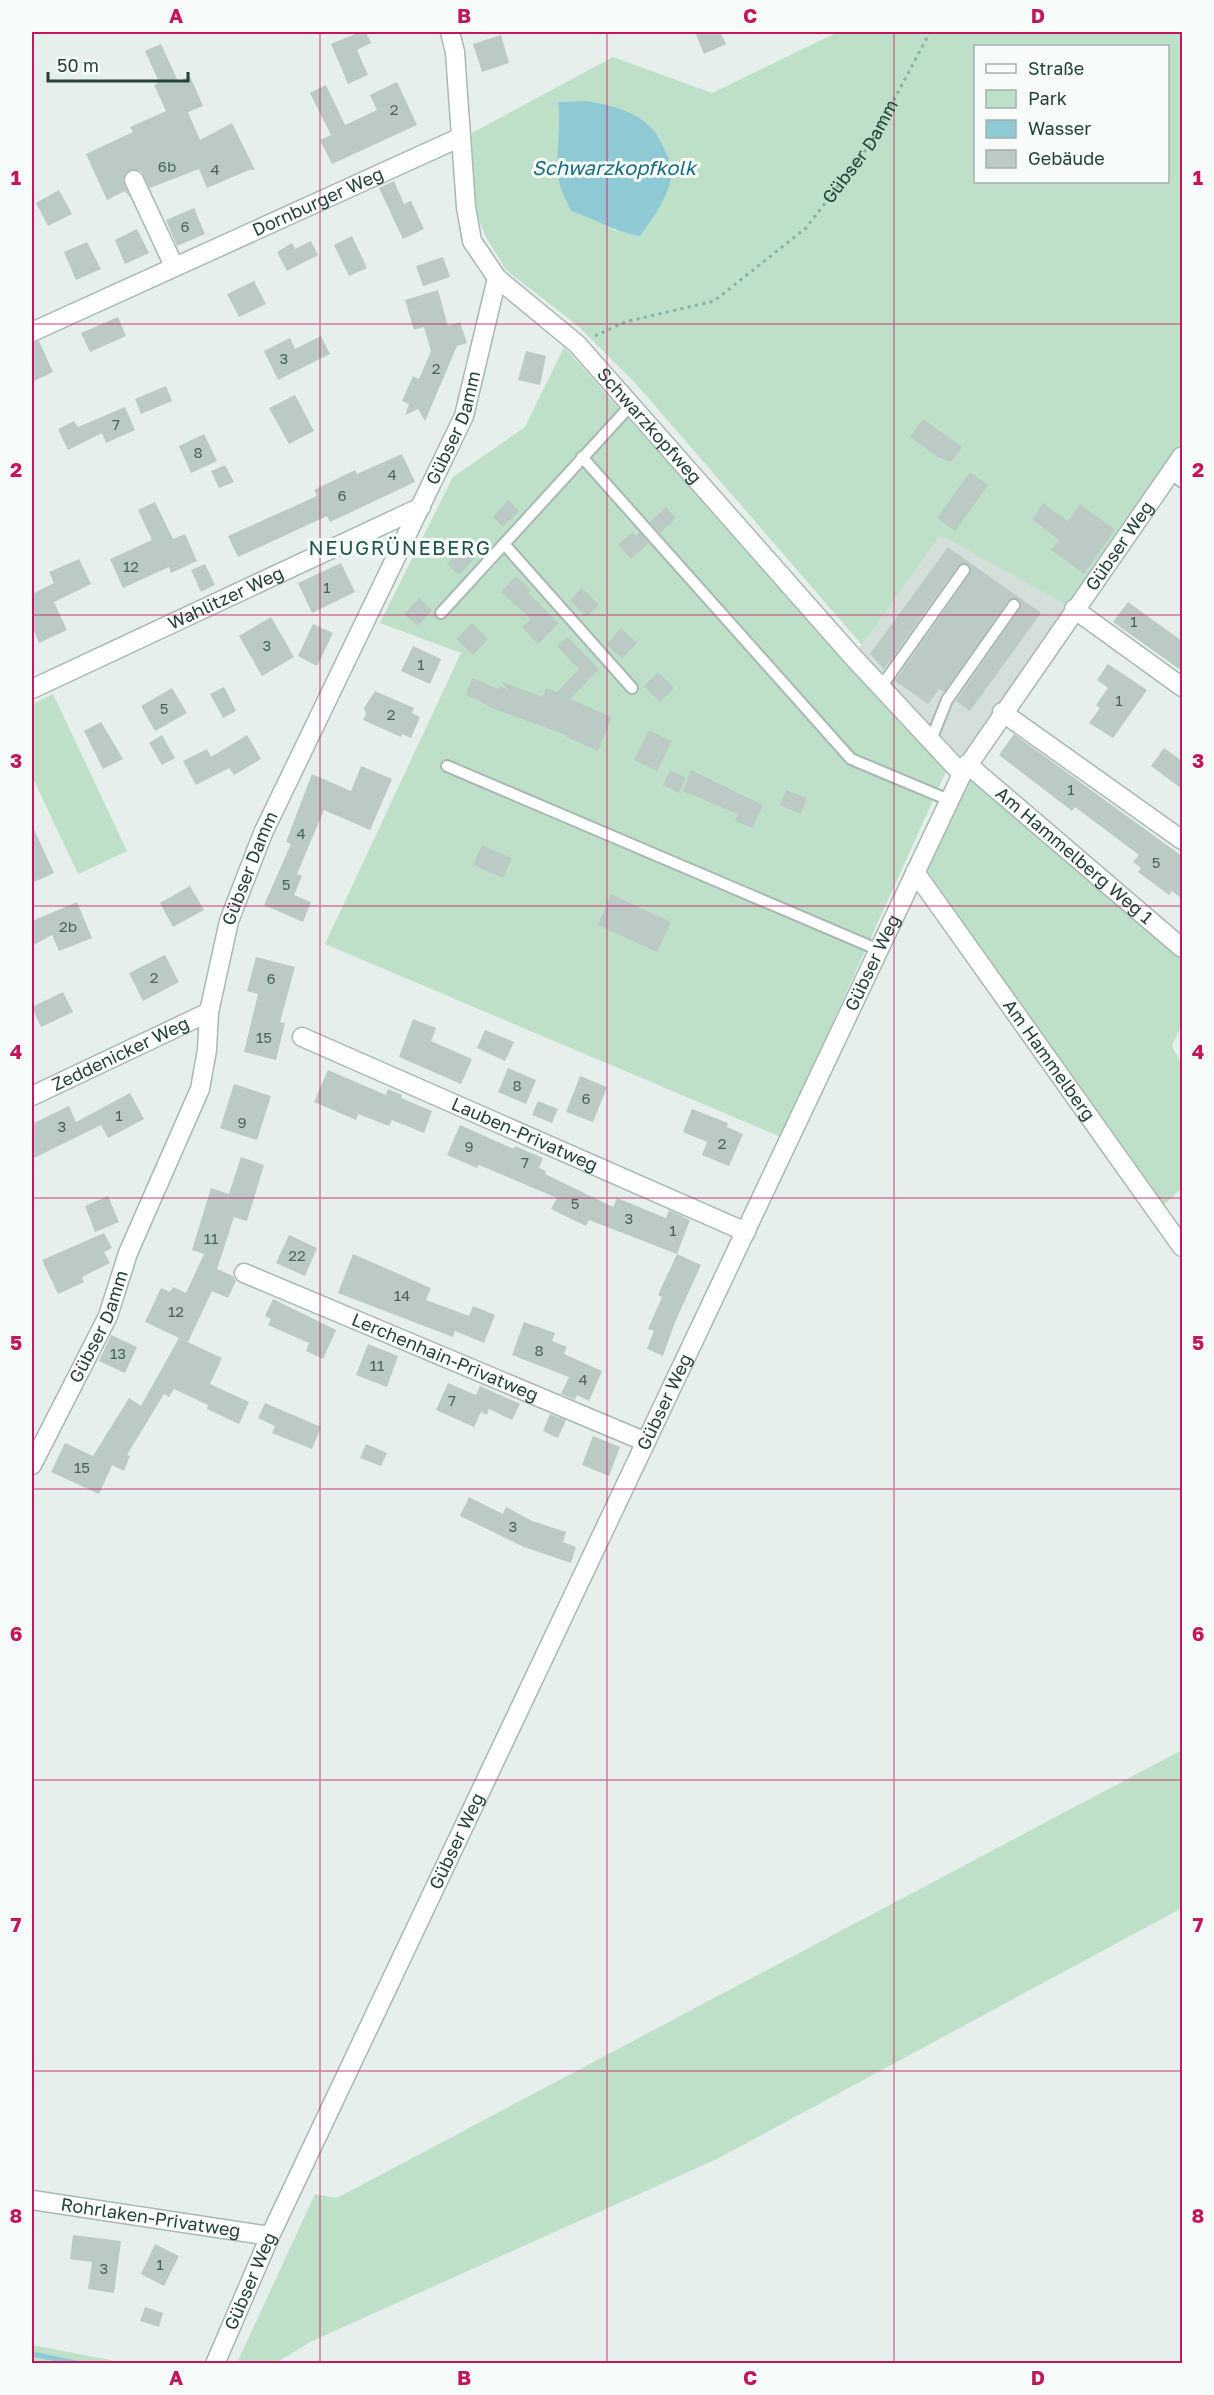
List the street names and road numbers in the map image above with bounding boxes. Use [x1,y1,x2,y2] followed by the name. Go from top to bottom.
[817,95,902,207] street label: Gübser Damm
[248,162,386,240] street label: Dornburger Weg
[593,363,707,488] street label: Schwarzkopfweg
[421,369,484,488] street label: Gübser Damm
[1080,496,1158,595] street label: Gübser Weg
[164,561,287,634] street label: Wahlitzer Weg
[992,782,1158,928] street label: Am Hammelberg Weg 1
[216,807,282,928] street label: Gübser Damm
[840,910,904,1014] street label: Gübser Weg
[999,995,1100,1125] street label: Am Hammelberg
[48,1011,192,1095] street label: Zeddenicker Weg
[448,1092,601,1176] street label: Lauben-Privatweg
[64,1267,132,1386] street label: Gübser Damm
[349,1308,542,1406] street label: Lerchenhain-Privatweg
[632,1350,696,1453] street label: Gübser Weg
[424,1789,488,1893] street label: Gübser Weg
[59,2192,242,2241] street label: Rohrlaken-Privatweg
[219,2229,280,2333] street label: Gübser Weg

